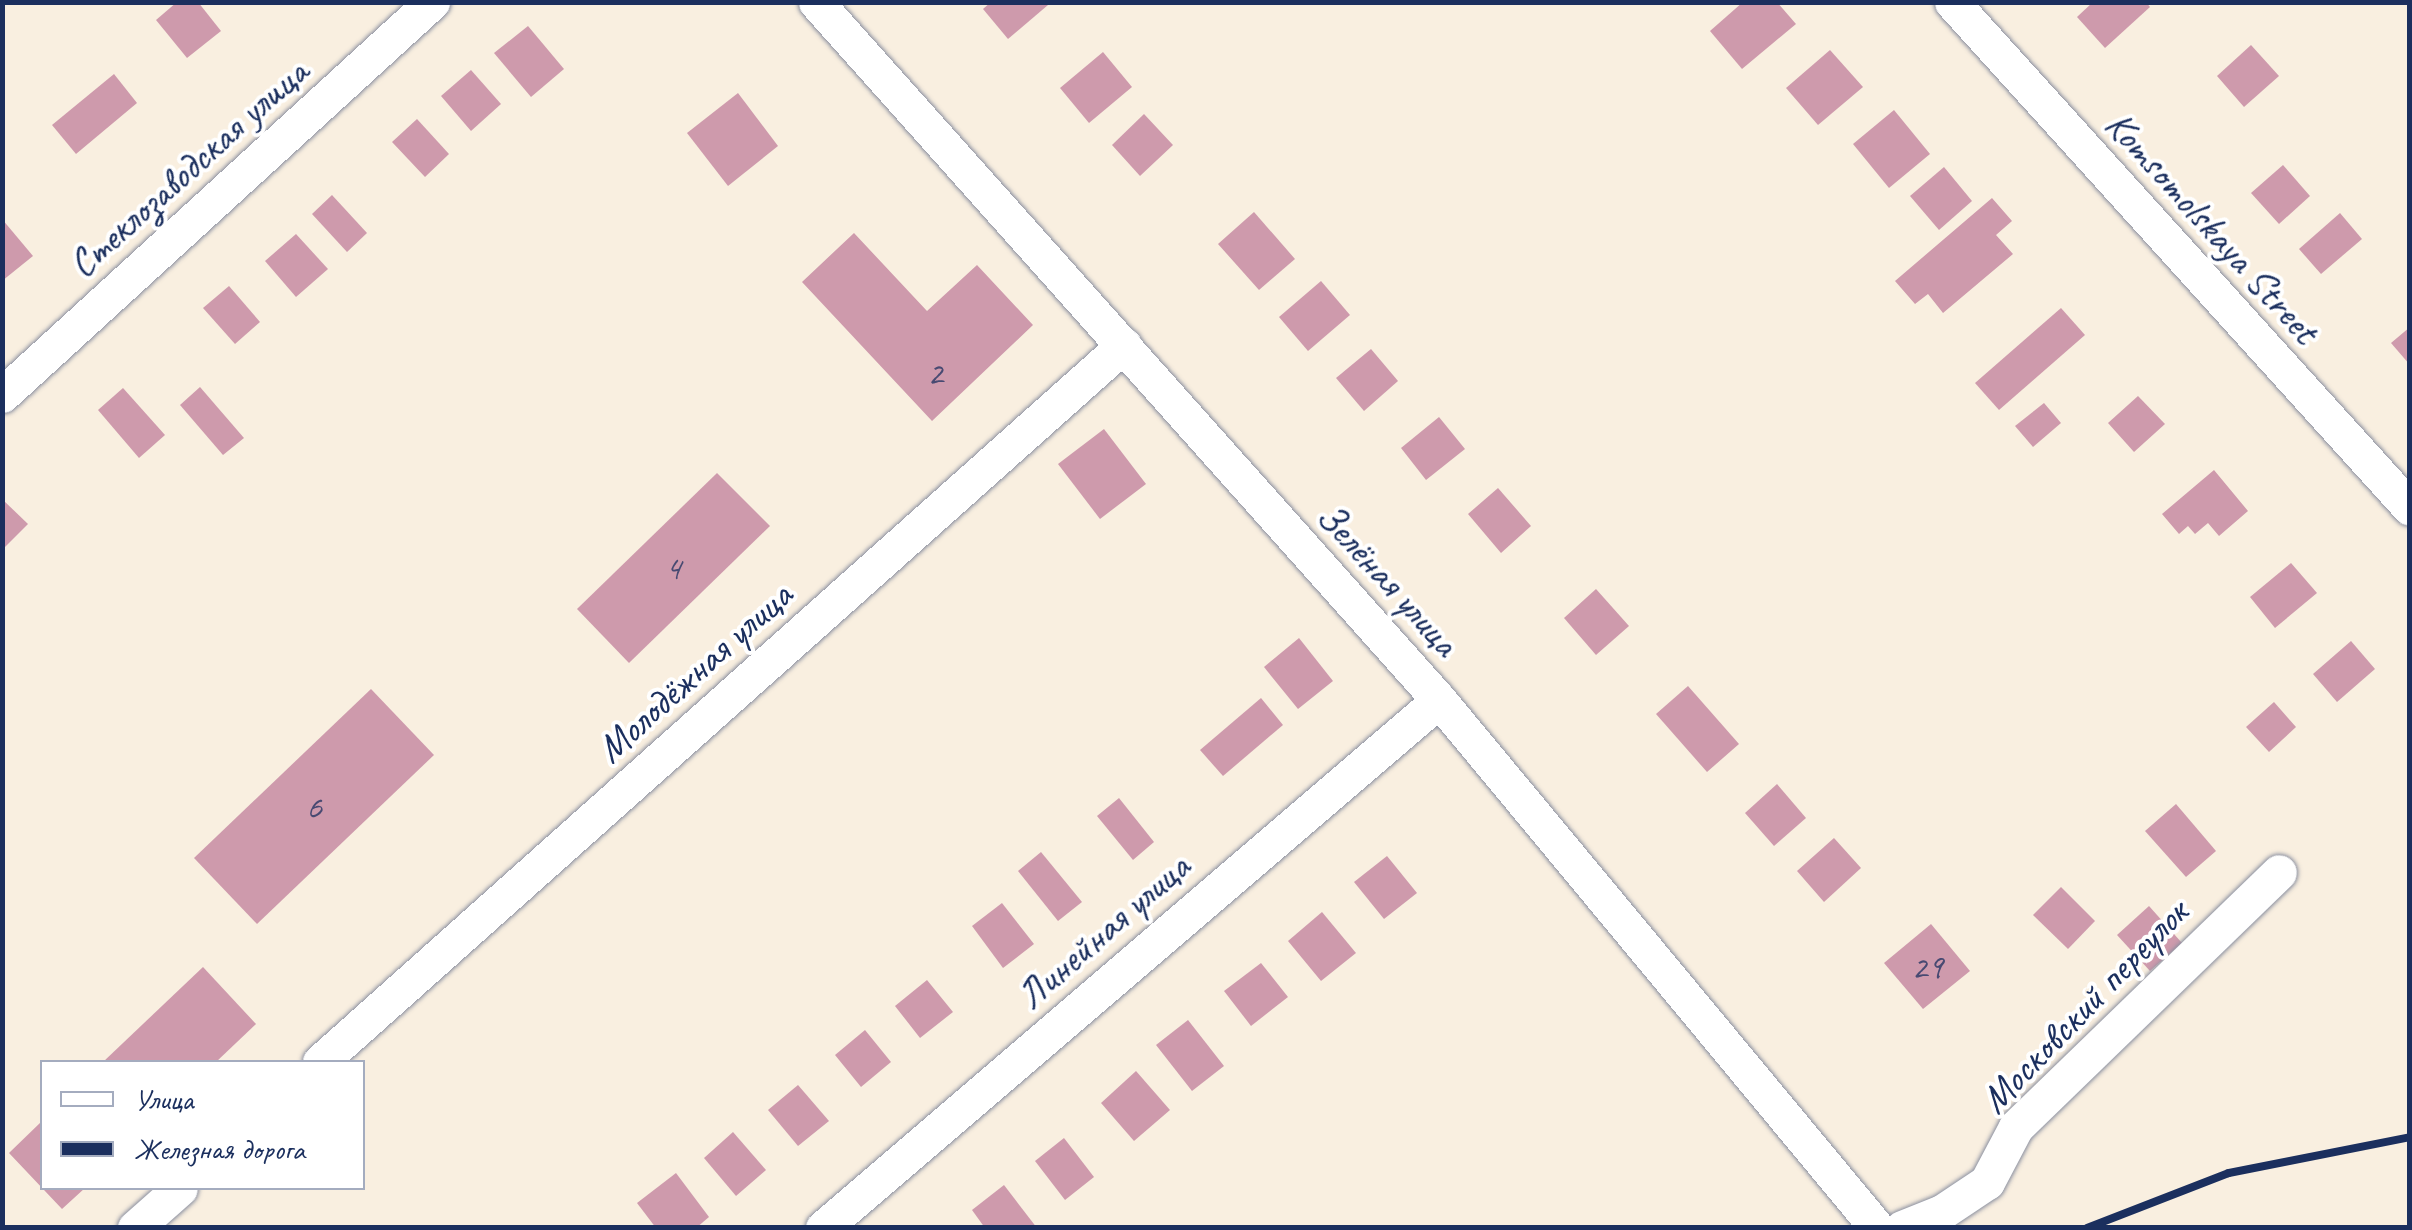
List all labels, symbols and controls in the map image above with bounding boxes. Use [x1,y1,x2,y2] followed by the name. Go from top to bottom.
[58,48,318,288] street label: Стеклозаводская улица
[2095,101,2329,353] street label: Komsomolskaya Street
[927,352,943,394] house number: 2
[1305,491,1471,667] street label: Зелёная улица
[665,547,681,589] house number: 4
[585,571,803,773] street label: Молодёжная улица
[306,786,322,828] house number: 6
[1005,841,1201,1021] street label: Линейная улица
[1970,889,2198,1123] street label: Московский переулок
[1911,946,1943,988] house number: 29
[40,1060,365,1190] legend
[134,1080,193,1118] text: Улица
[134,1130,305,1168] text: Железная дорога

